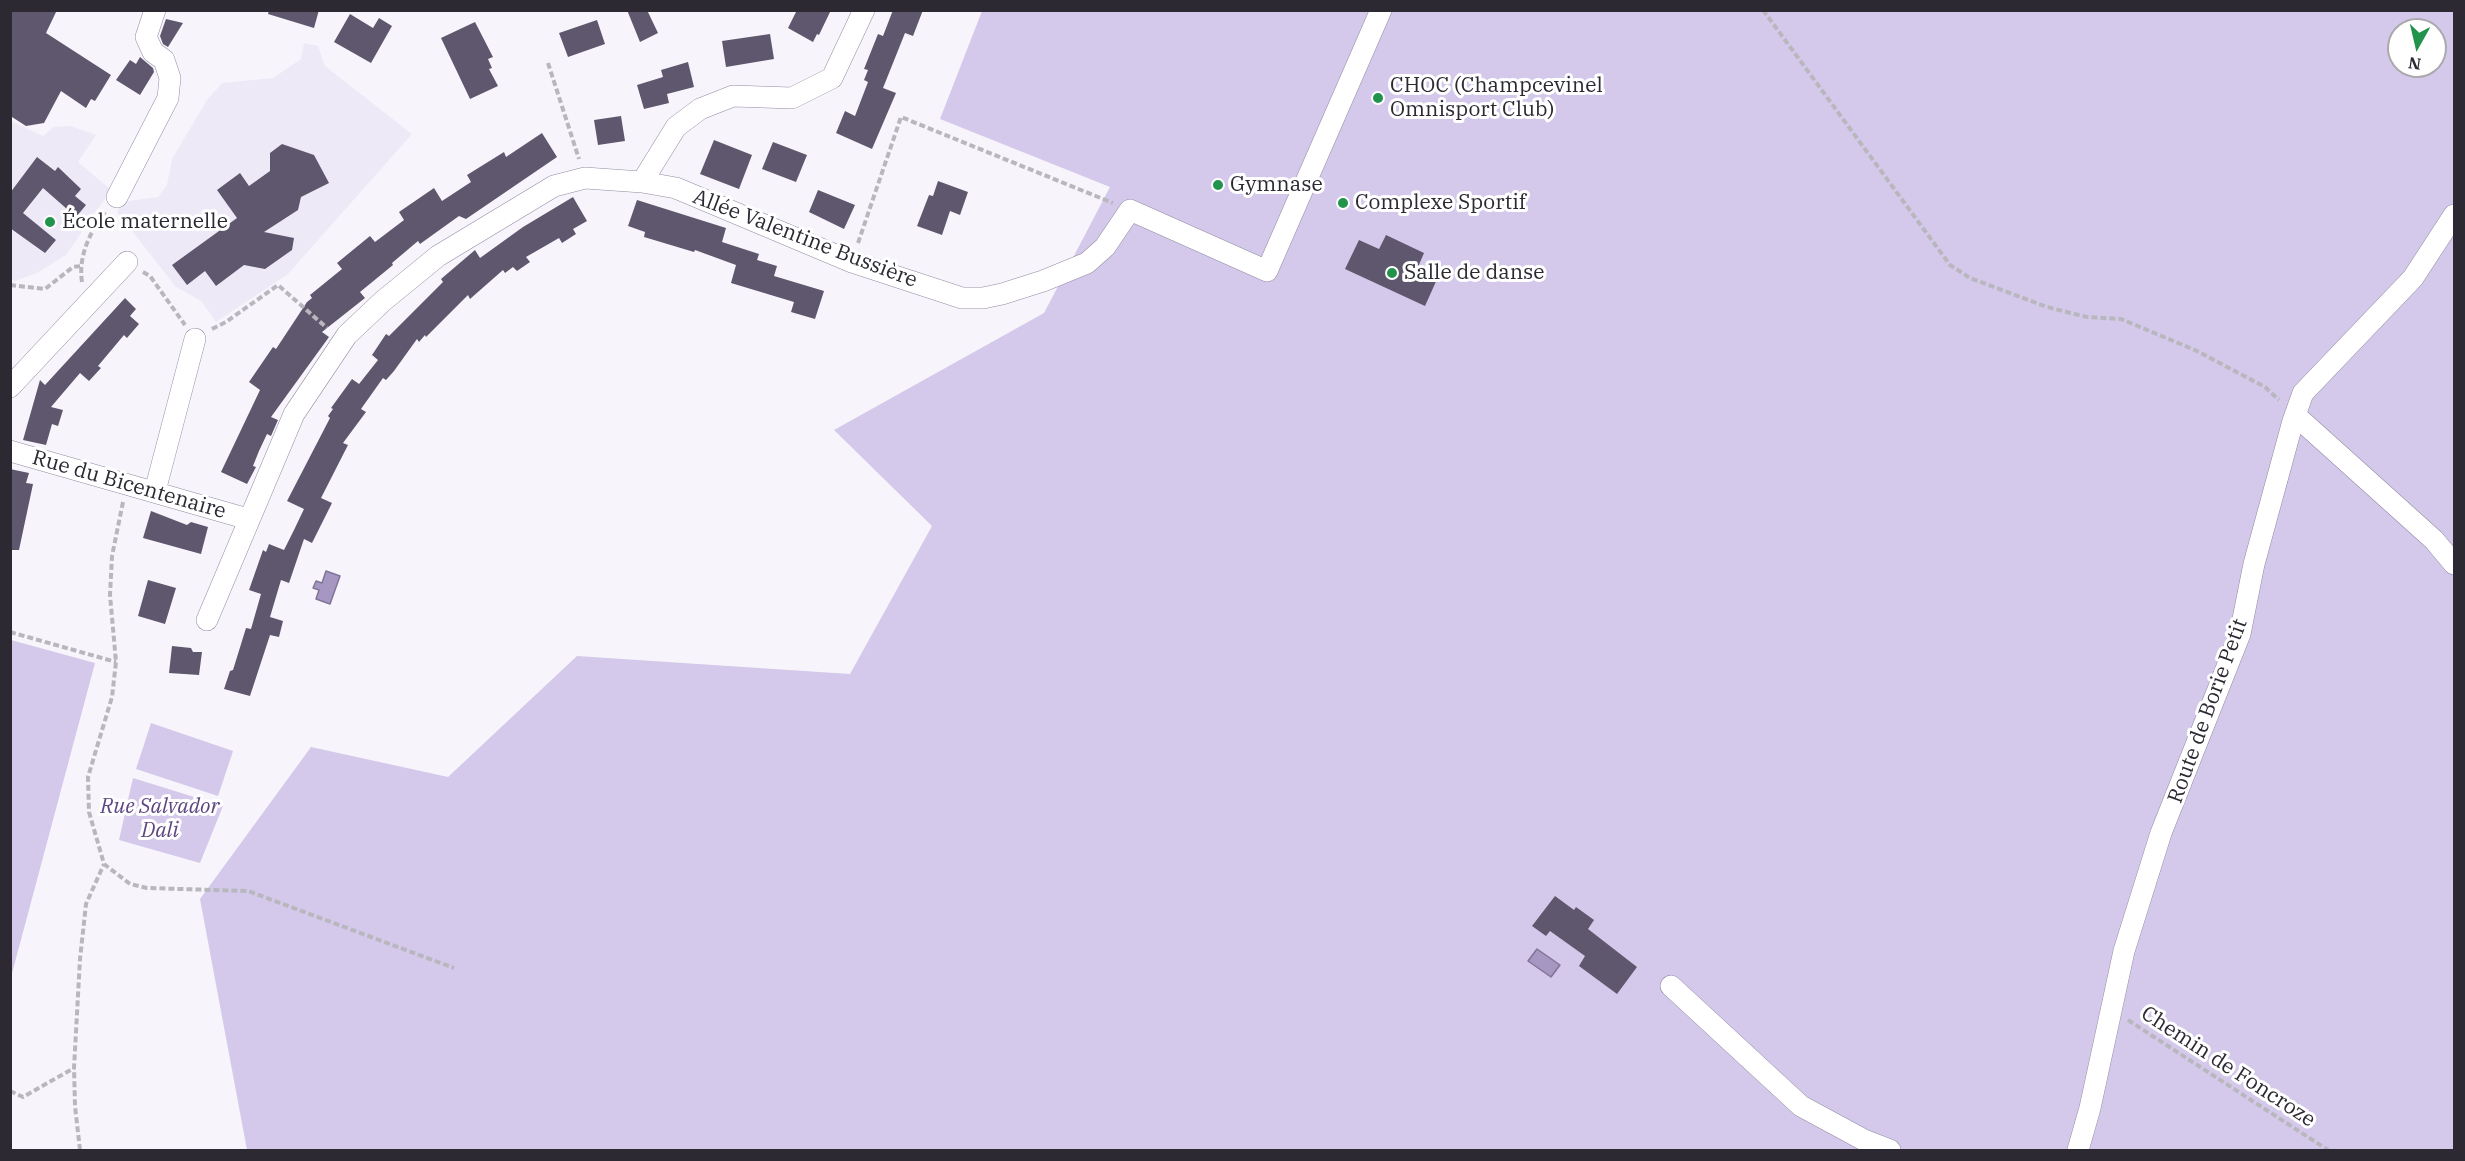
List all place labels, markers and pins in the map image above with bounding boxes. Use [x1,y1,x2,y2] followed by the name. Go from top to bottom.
[1390,73,1603,123] place label: CHOC (Champcevinel Omnisport Club)
[1371,91,1385,105] marker: CHOC (Champcevinel Omnisport Club)
[1230,172,1323,198] place label: Gymnase
[1211,178,1225,192] marker: Gymnase
[1355,190,1526,216] place label: Complexe Sportif
[1336,196,1350,210] marker: Complexe Sportif
[62,209,228,235] place label: École maternelle
[43,215,57,229] marker: École maternelle
[1404,260,1545,286] place label: Salle de danse
[1385,266,1399,280] marker: Salle de danse

